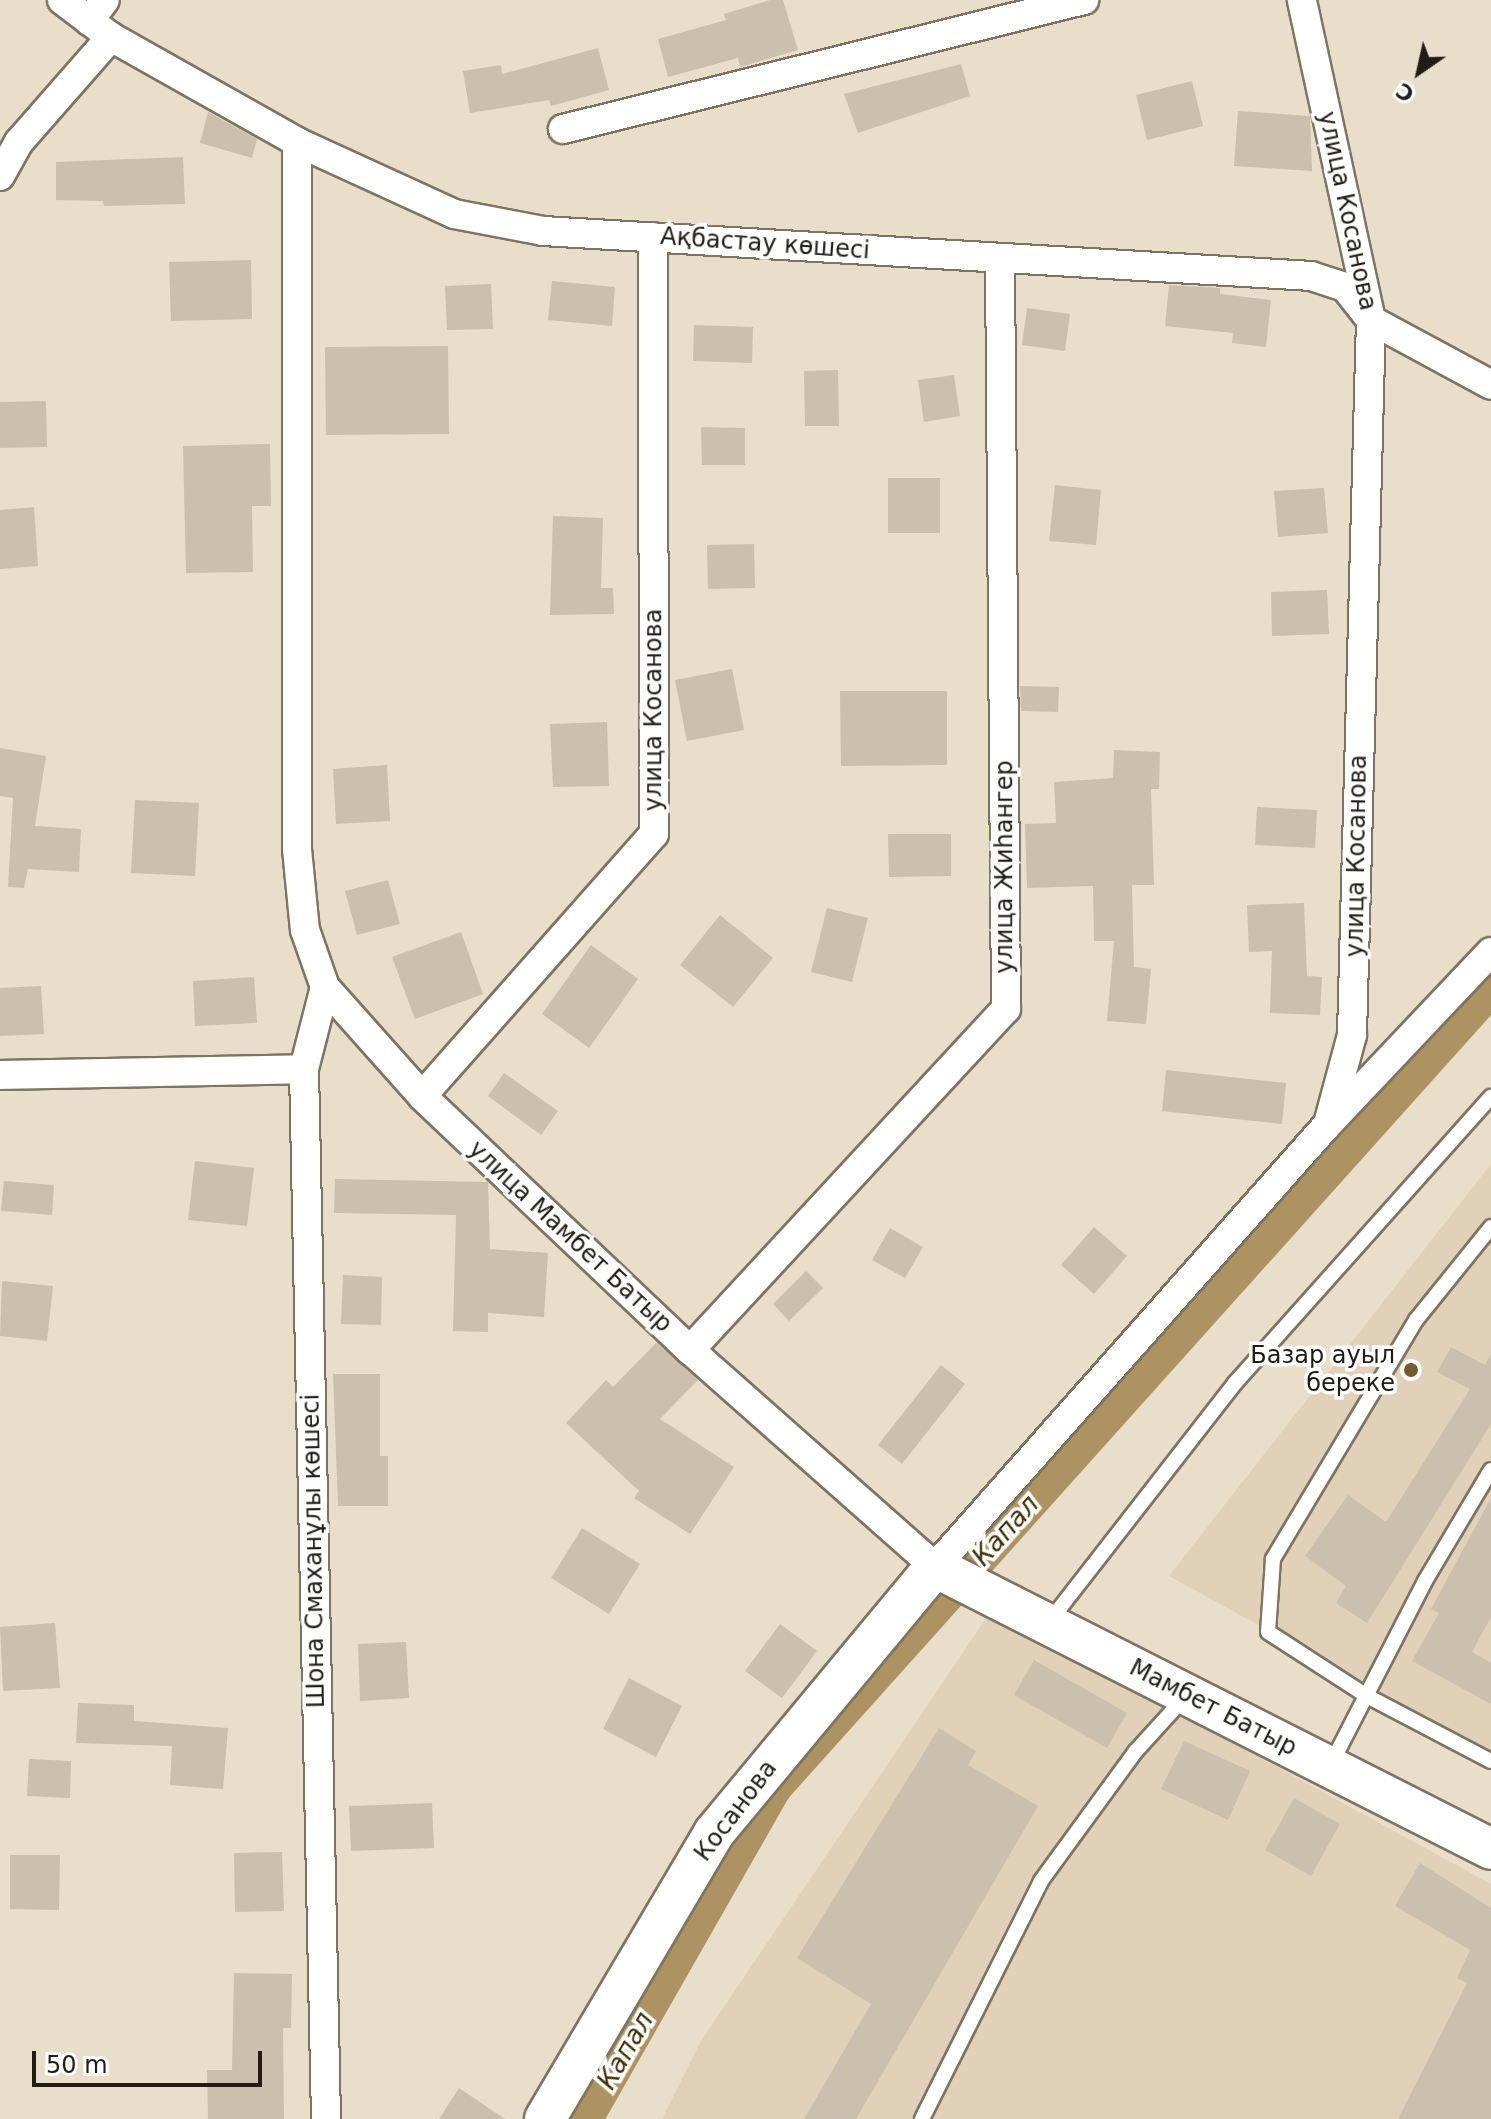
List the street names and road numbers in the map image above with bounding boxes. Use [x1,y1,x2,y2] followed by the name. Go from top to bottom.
[1312,109,1382,313] street label: улица Косанова
[659,222,871,266] street label: Ақбастау көшесі
[640,609,668,811] street label: улица Косанова
[1341,754,1373,958] street label: улица Косанова
[991,760,1019,974] street label: улица Жиhангер
[462,1135,678,1339] street label: улица Мамбет Батыр
[297,1394,331,1708] street label: Шона Смаханұлы көшесі
[1124,1653,1302,1763] street label: Мамбет Батыр
[689,1755,783,1867] street label: Косанова

